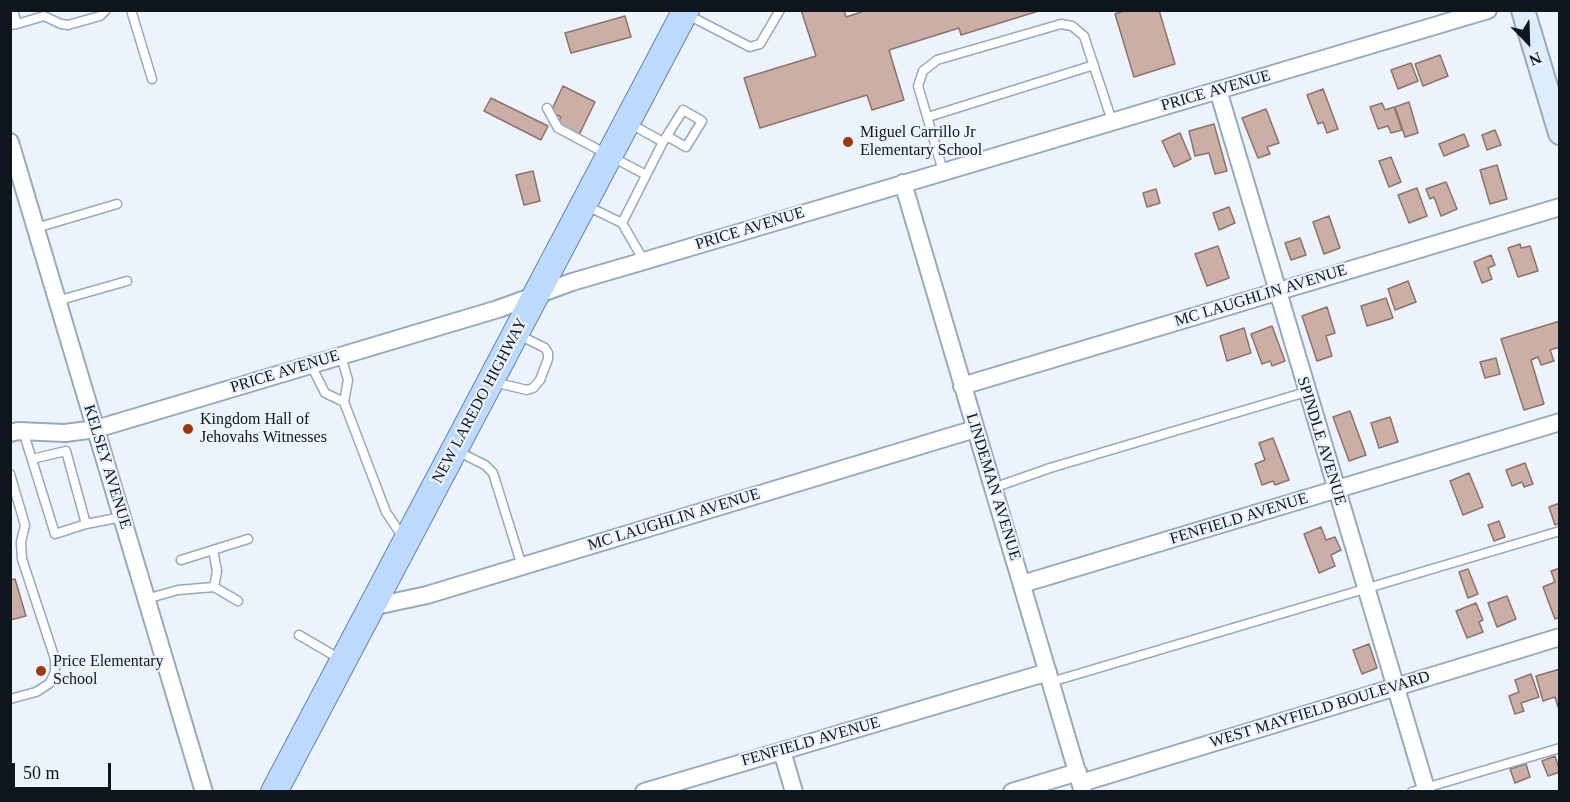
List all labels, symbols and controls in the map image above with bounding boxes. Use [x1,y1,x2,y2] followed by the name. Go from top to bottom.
[1498,12,1558,72] north arrow
[1527,49,1544,69] text: N
[1159,66,1273,116] street label: PRICE AVENUE
[860,123,982,161] place label: Miguel Carrillo Jr Elementary School
[841,135,855,149] marker: Miguel Carrillo Jr Elementary School
[693,203,807,255] street label: PRICE AVENUE
[1172,261,1350,331] street label: MC LAUGHLIN AVENUE
[428,315,532,487] street label: NEW LAREDO HIGHWAY
[228,346,342,398] street label: PRICE AVENUE
[1292,374,1350,508] street label: SPINDLE AVENUE
[79,402,135,532] street label: KELSEY AVENUE
[200,410,327,448] place label: Kingdom Hall of Jehovahs Witnesses
[961,411,1025,563] street label: LINDEMAN AVENUE
[181,422,195,436] marker: Kingdom Hall of Jehovahs Witnesses
[585,485,763,555] street label: MC LAUGHLIN AVENUE
[1168,489,1310,549] street label: FENFIELD AVENUE
[53,652,164,690] place label: Price Elementary School
[34,664,48,678] marker: Price Elementary School
[1208,667,1432,753] street label: WEST MAYFIELD BOULEVARD
[739,713,883,771] street label: FENFIELD AVENUE
[15,751,114,789] scale bar
[23,763,60,783] text: 50 m

